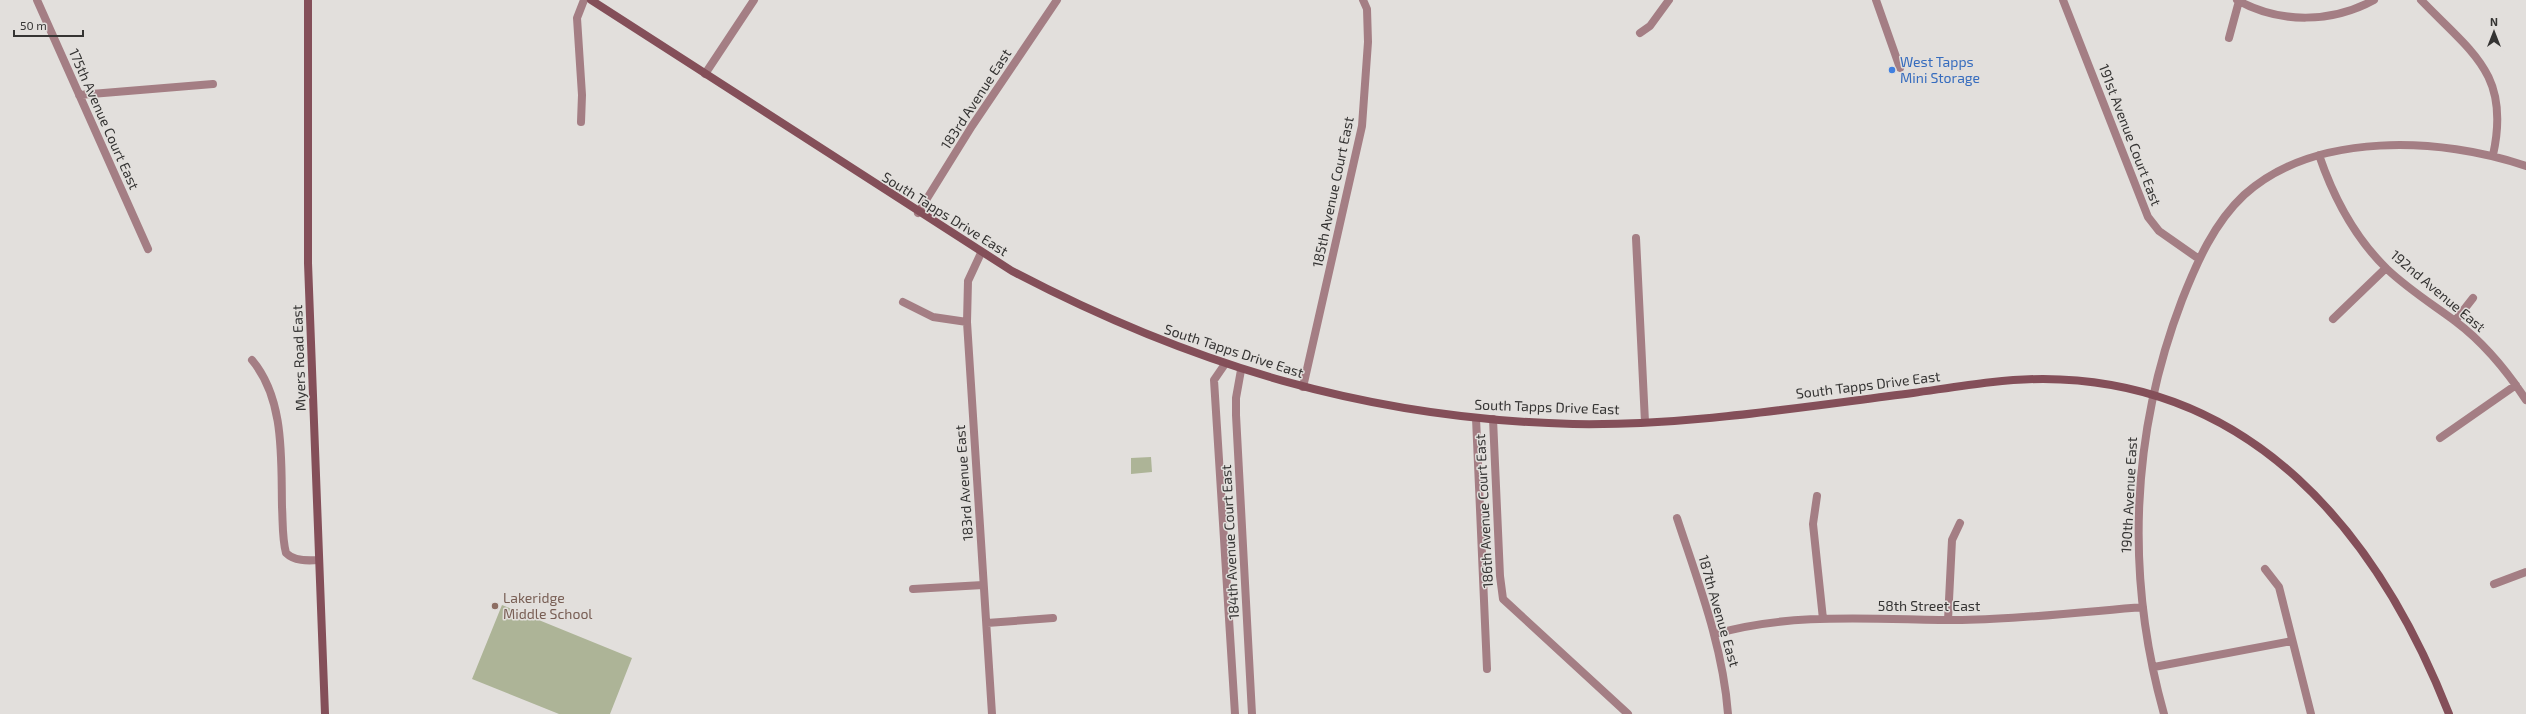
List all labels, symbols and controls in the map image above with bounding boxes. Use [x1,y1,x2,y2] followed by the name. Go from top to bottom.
[14,12,83,38] scale bar
[2474,12,2514,52] north arrow
[2490,15,2498,28] text: N
[20,18,47,32] text: 50 m
[937,45,1014,152] street label: 183rd Avenue East
[66,46,143,192] street label: 175th Avenue Court East
[1900,53,1980,86] place label: West Tapps Mini Storage
[2096,62,2165,208] street label: 191st Avenue Court East
[1887,65,1897,75] marker: West Tapps Mini Storage
[1308,115,1357,269] street label: 185th Avenue Court East
[879,168,1011,259] street label: South Tapps Drive East
[2388,246,2489,335] street label: 192nd Avenue East
[288,305,309,411] street label: Myers Road East
[1162,320,1306,381] street label: South Tapps Drive East
[1795,367,1941,402] street label: South Tapps Drive East
[1474,395,1620,418] street label: South Tapps Drive East
[951,425,976,542] street label: 183rd Avenue East
[1471,434,1496,589] street label: 186th Avenue Court East
[2117,436,2140,553] street label: 190th Avenue East
[1217,464,1242,620] street label: 184th Avenue Court East
[1695,553,1744,669] street label: 187th Avenue East
[503,589,593,622] place label: Lakeridge Middle School
[1878,597,1980,614] street label: 58th Street East
[490,601,500,611] marker: Lakeridge Middle School

